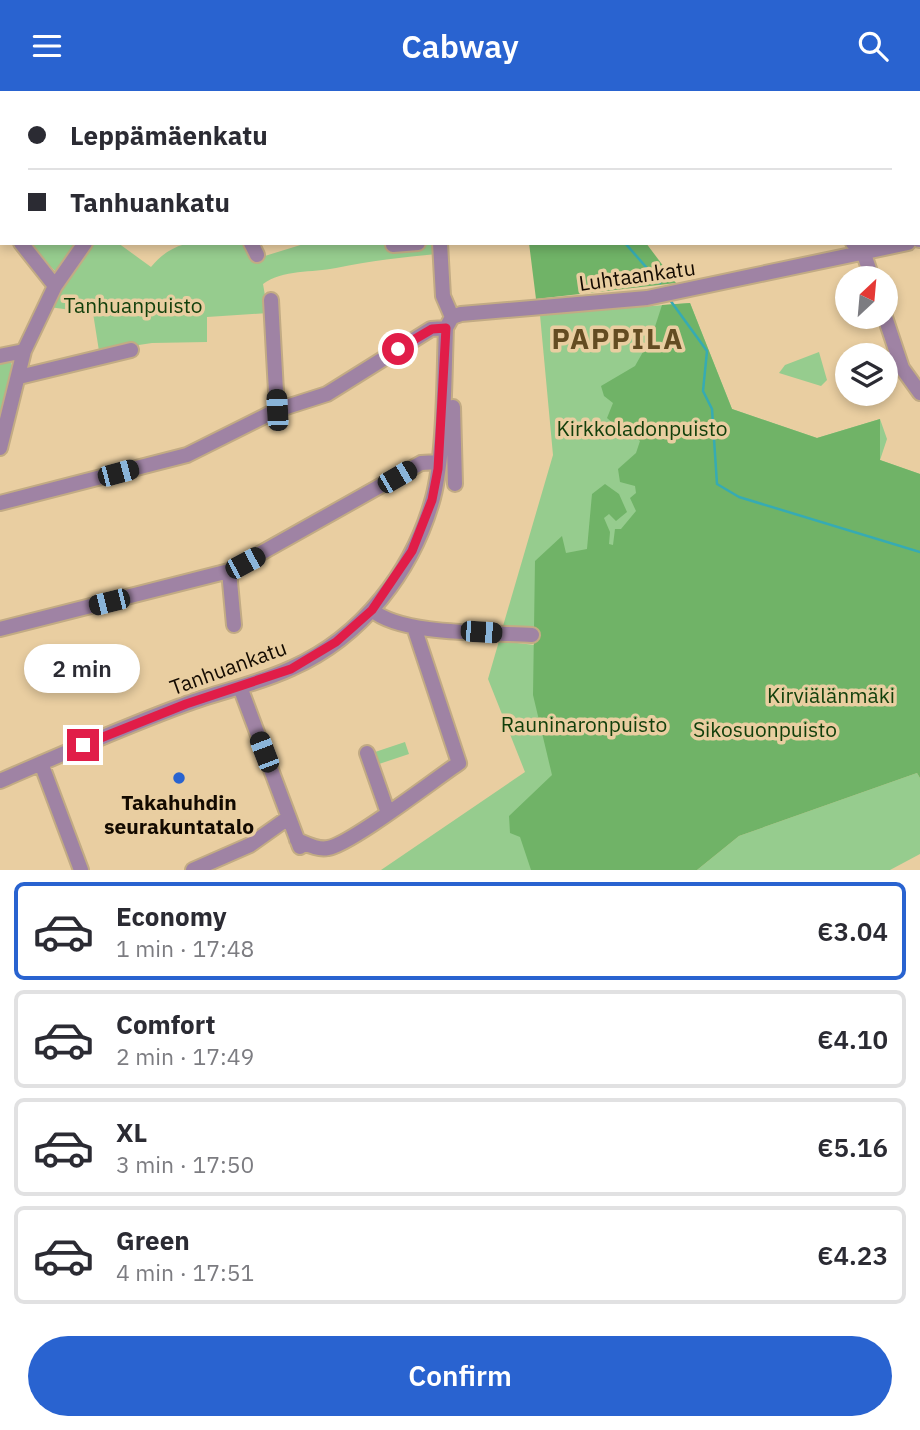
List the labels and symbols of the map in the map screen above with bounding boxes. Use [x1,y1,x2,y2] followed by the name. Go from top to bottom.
[577,253,697,297] street label: Luhtaankatu
[835,266,898,329] north arrow
[63,291,203,319] park label: Tanhuanpuisto
[552,320,684,357] district label: PAPPILA
[382,333,414,365] route start
[266,388,289,432] car
[556,414,728,442] park label: Kirkkoladonpuisto
[95,457,142,489] car
[374,457,421,497] car
[222,544,269,582] car
[87,587,132,617] car
[460,620,503,644] car
[166,633,290,701] street label: Tanhuankatu
[25,643,141,693] callout: 2 min
[767,681,895,709] park label: Kirviälänmäki
[501,710,667,738] park label: Rauninaronpuisto
[693,715,837,743] park label: Sikosuonpuisto
[67,729,99,761] route end
[247,729,282,775] car
[171,770,187,786] marker: Takahuhdin seurakuntatalo
[104,788,254,840] place label: Takahuhdin seurakuntatalo

